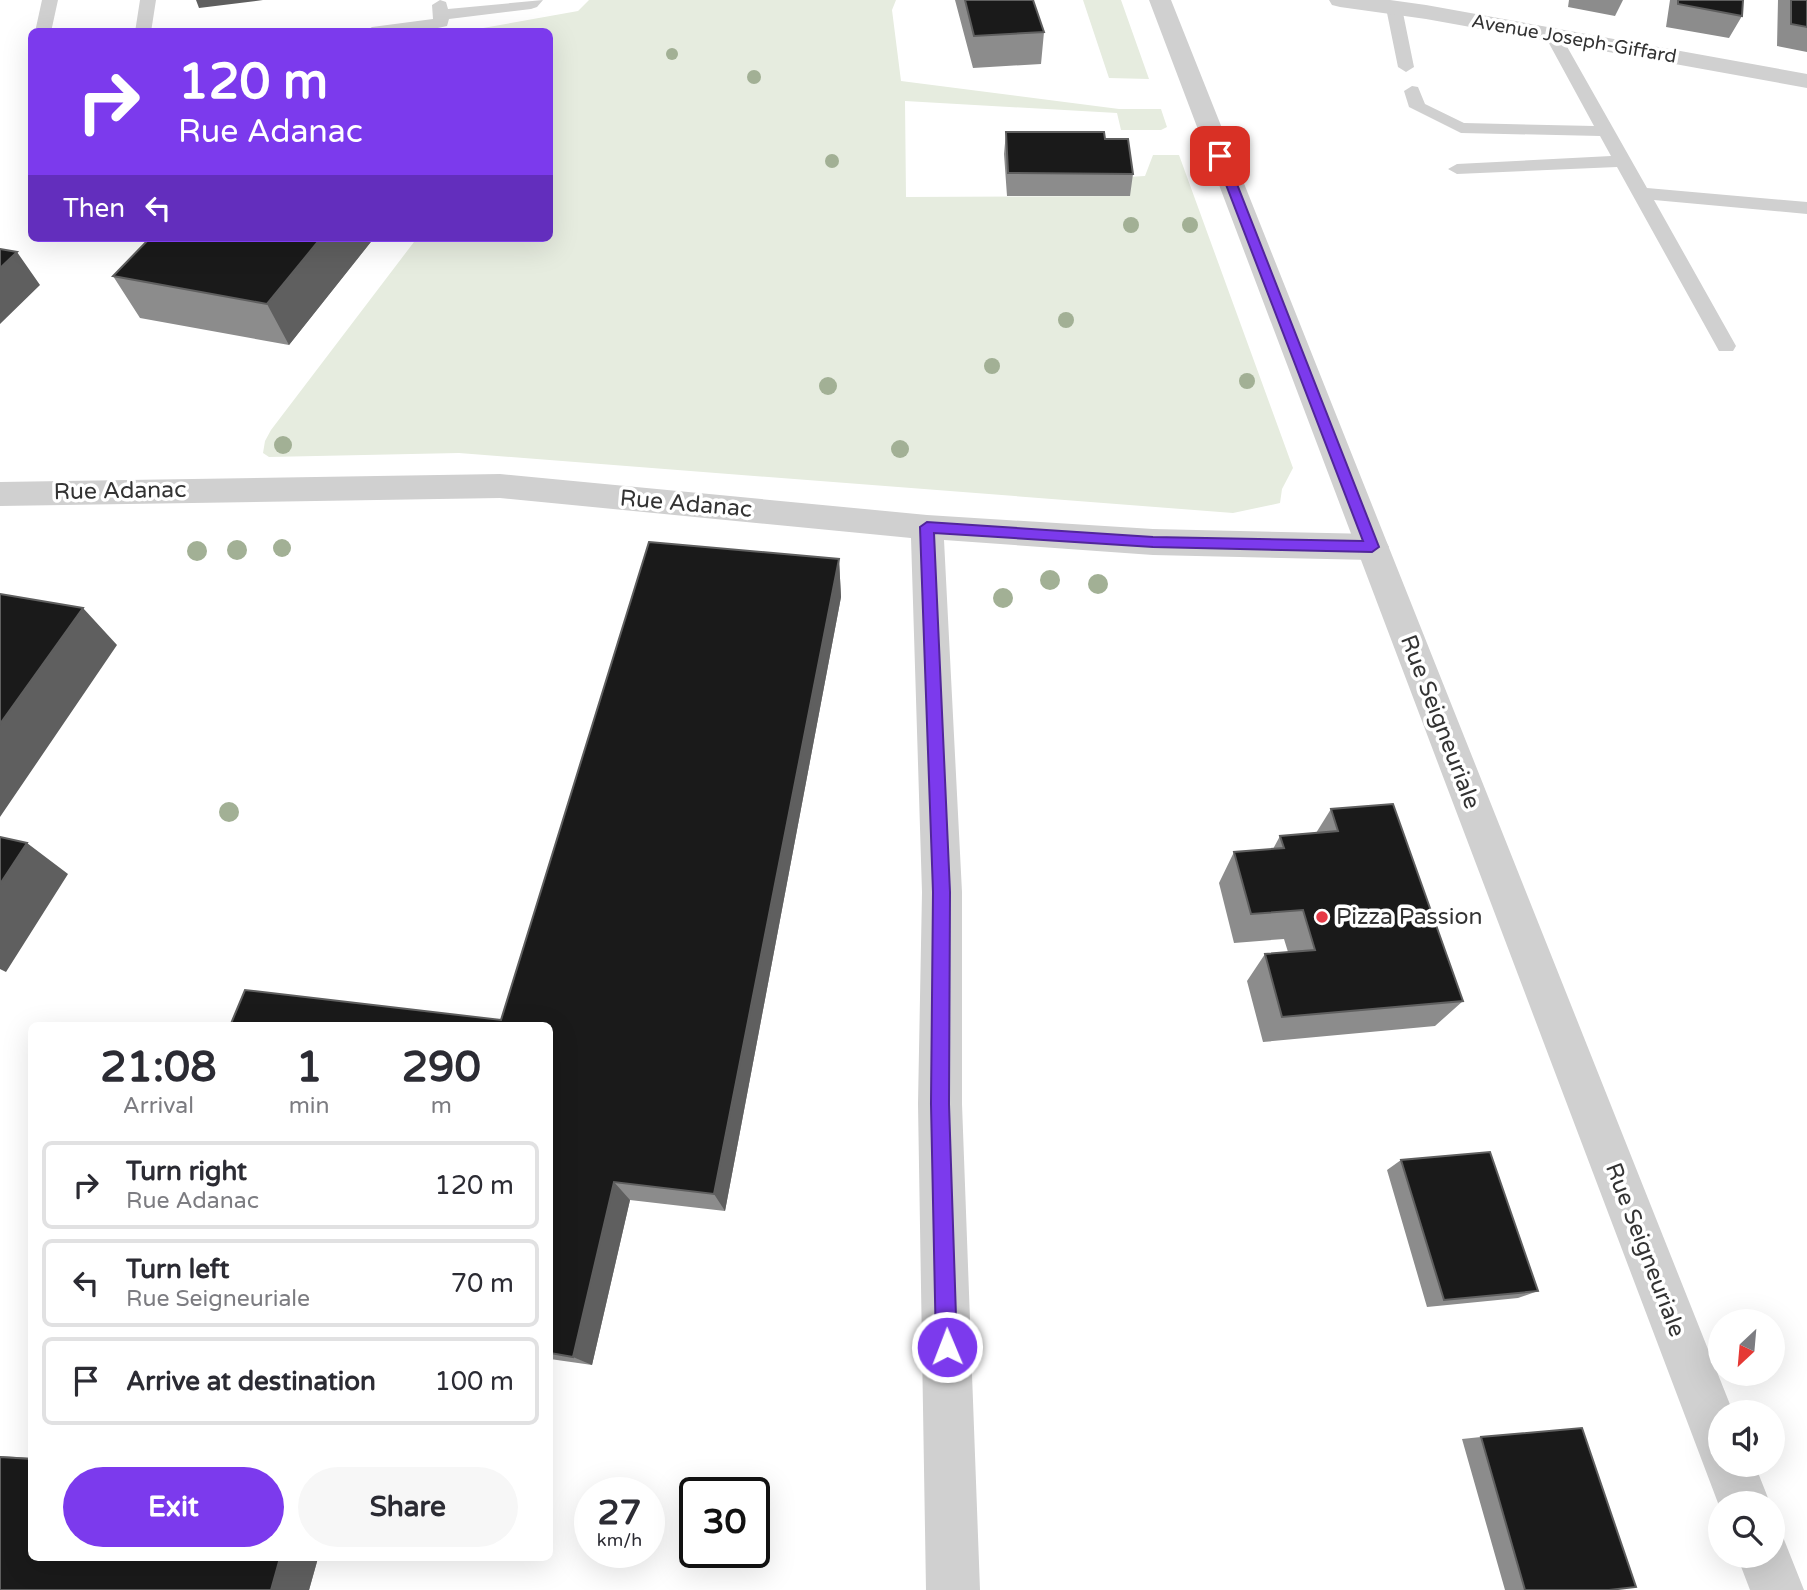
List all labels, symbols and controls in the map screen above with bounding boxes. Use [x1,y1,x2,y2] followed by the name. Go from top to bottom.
[1470,10,1678,68] street label: Avenue Joseph-Giffard
[178,53,328,112] text: 120 m
[63,56,154,147] icon: right
[178,113,363,151] text: Rue Adanac
[1190,126,1250,186] pin
[1201,137,1239,175] icon: arrive
[139,189,177,227] icon: left
[63,193,125,224] text: Then
[53,476,187,506] street label: Rue Adanac
[619,484,753,524] street label: Rue Adanac
[1394,631,1486,813] street label: Rue Seigneuriale
[1336,903,1482,931] place label: Pizza Passion
[1314,909,1330,925] marker: Pizza Passion
[100,1042,217,1093] text: 21:08
[296,1042,322,1093] text: 1
[402,1042,481,1093] text: 290
[123,1092,194,1120] text: Arrival
[289,1092,330,1120] text: min
[431,1092,452,1120] text: m
[126,1156,247,1187] text: Turn right
[1599,1159,1691,1341] street label: Rue Seigneuriale
[67,1166,105,1204] icon: right
[434,1170,514,1201] text: 120 m
[126,1187,259,1215] text: Rue Adanac
[126,1254,229,1285] text: Turn left
[67,1264,105,1302] icon: left
[451,1268,514,1299] text: 70 m
[126,1285,310,1313] text: Rue Seigneuriale
[1708,1309,1785,1386] north arrow
[1708,1309,1785,1568] map controls
[910,1310,984,1384] position arrow
[67,1362,105,1400] icon: arrive
[126,1366,376,1397] text: Arrive at destination
[434,1366,514,1397] text: 100 m
[1708,1400,1785,1477] button: sound
[63,1467,284,1547] button: Exit
[298,1467,518,1547] button: Share
[679,1477,770,1568] speed limit sign: 30
[1708,1491,1785,1568] button: search
[598,1492,641,1534] text: 27
[597,1529,642,1551] text: km/h

